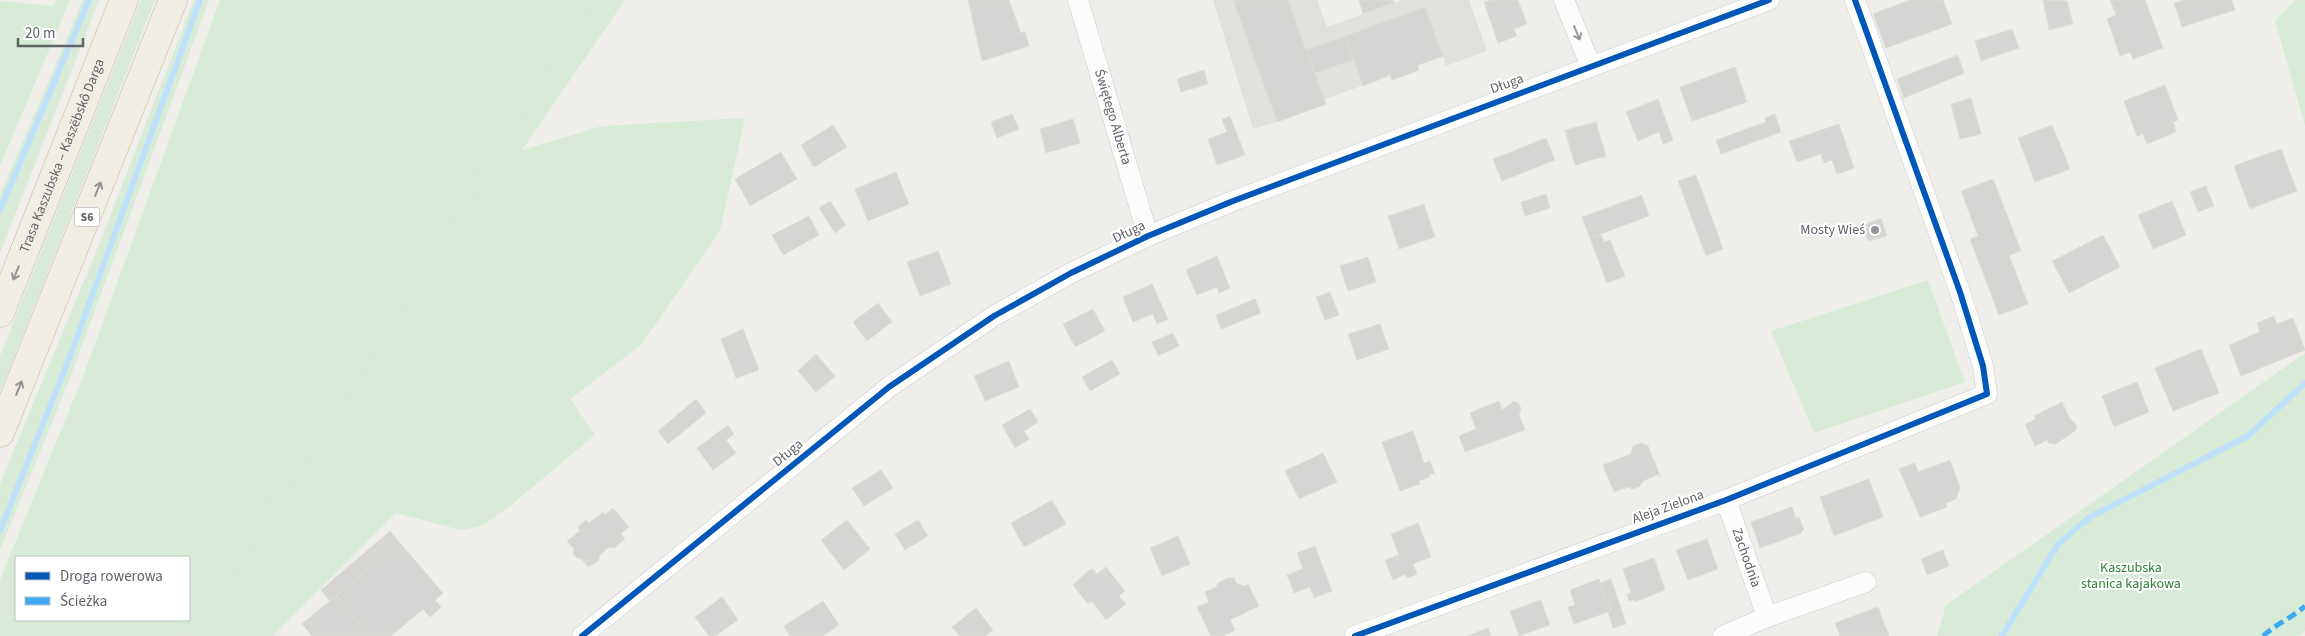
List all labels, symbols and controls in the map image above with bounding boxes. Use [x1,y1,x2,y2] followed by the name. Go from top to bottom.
[18,15,82,47] scale bar
[25,23,55,44] text: 20 m
[1573,25,1583,40] one-way arrow
[15,56,110,256] street label: Trasa Kaszubska – Kaszëbskô Darga
[1089,67,1136,167] street label: Świętego Alberta
[1487,69,1527,99] street label: Długa
[95,181,104,196] one-way arrow
[74,208,100,226] road number: S6
[1109,216,1149,248] street label: Długa
[1800,220,1865,240] place label: Mosty Wieś
[1869,224,1881,236] marker: Mosty Wieś
[11,265,20,280] one-way arrow
[15,381,24,397] one-way arrow
[768,434,808,472] street label: Długa
[1629,485,1707,529] street label: Aleja Zielona
[1726,525,1766,590] street label: Zachodnia
[15,556,190,621] legend
[2081,558,2181,594] park label: Kaszubska stanica kajakowa
[60,566,163,587] text: Droga rowerowa
[60,591,107,612] text: Ścieżka

